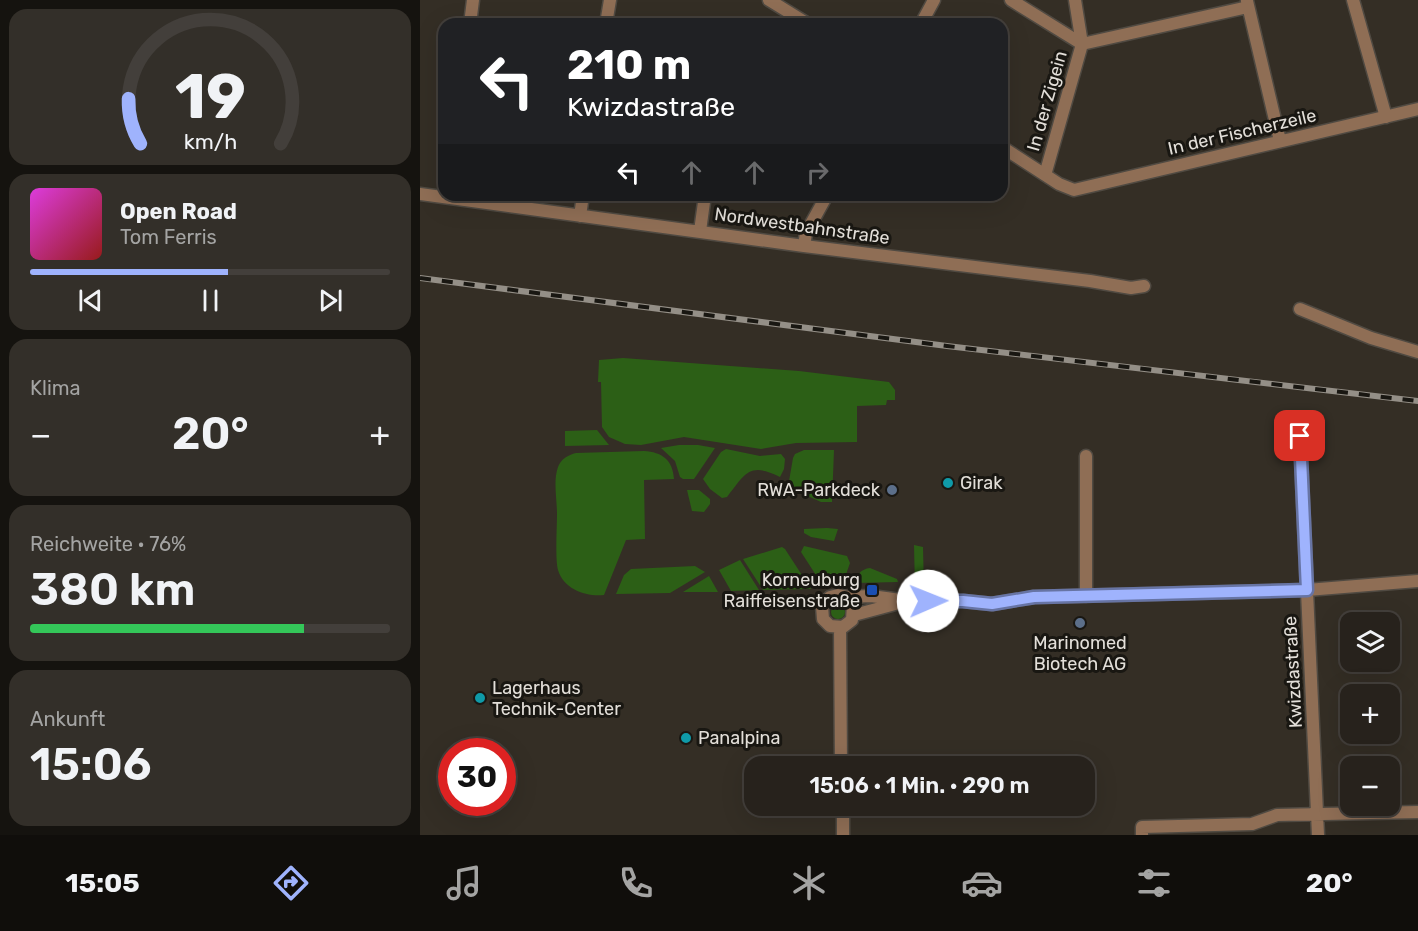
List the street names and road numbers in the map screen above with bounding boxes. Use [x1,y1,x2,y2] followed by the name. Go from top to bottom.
[1022,48,1072,154] street label: In der Zigein
[1166,104,1318,160] street label: In der Fischerzeile
[713,203,891,249] street label: Nordwestbahnstraße
[1279,615,1307,729] street label: Kwizdastraße

